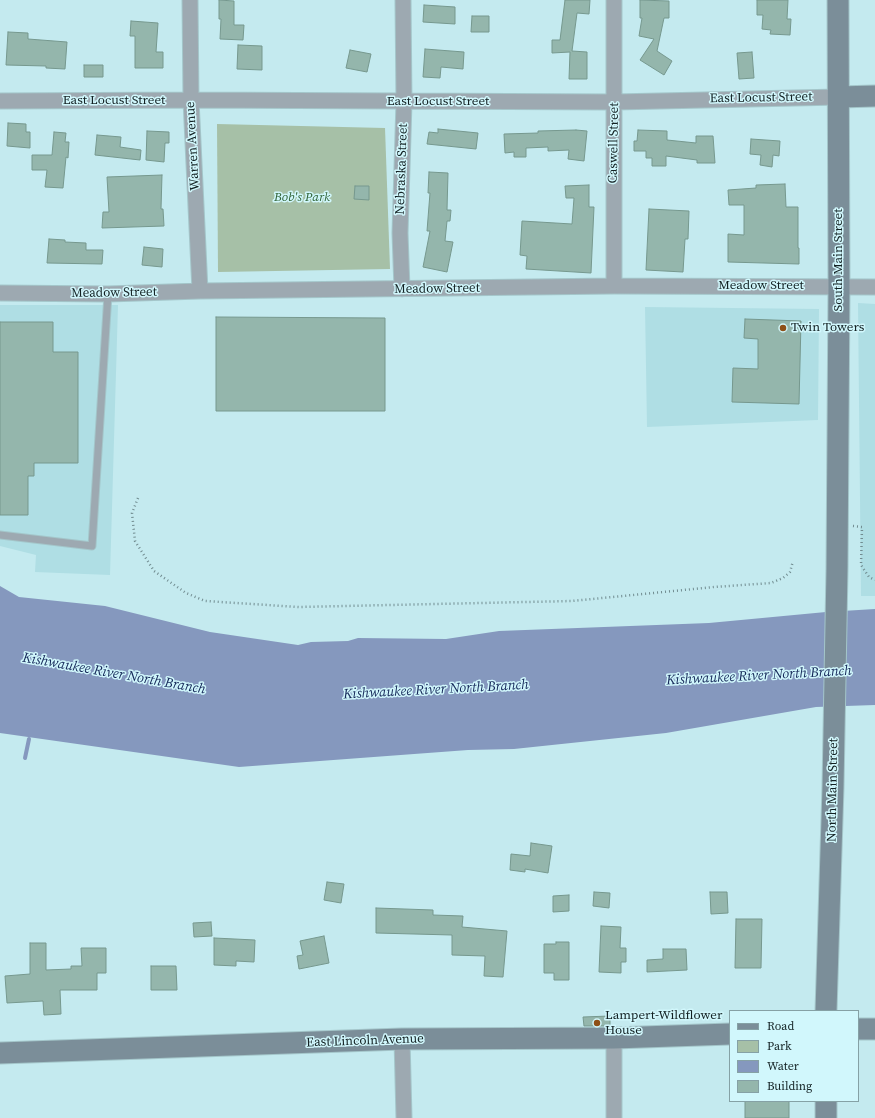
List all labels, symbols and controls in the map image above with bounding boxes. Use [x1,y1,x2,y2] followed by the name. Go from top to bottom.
[710,89,812,107] street label: East Locust Street
[63,93,165,109] street label: East Locust Street
[387,94,489,110] street label: East Locust Street
[183,101,203,191] street label: Warren Avenue
[605,102,623,184] street label: Caswell Street
[393,123,411,215] street label: Nebraska Street
[274,190,330,206] park label: Bob's Park
[831,209,847,311] street label: South Main Street
[718,278,804,294] street label: Meadow Street
[394,280,480,298] street label: Meadow Street
[71,284,157,302] street label: Meadow Street
[791,320,864,336] place label: Twin Towers
[778,323,788,333] marker: Twin Towers
[21,650,207,698] water label: Kishwaukee River North Branch
[666,663,852,689] water label: Kishwaukee River North Branch
[343,677,529,703] water label: Kishwaukee River North Branch
[824,738,842,842] street label: North Main Street
[605,1008,722,1039] place label: Lampert-Wildflower House
[729,1010,859,1102] legend
[592,1018,602,1028] marker: Lampert-Wildflower House
[767,1018,794,1034] text: Road
[306,1031,424,1051] street label: East Lincoln Avenue
[767,1038,792,1054] text: Park
[767,1058,799,1074] text: Water
[767,1078,812,1094] text: Building

